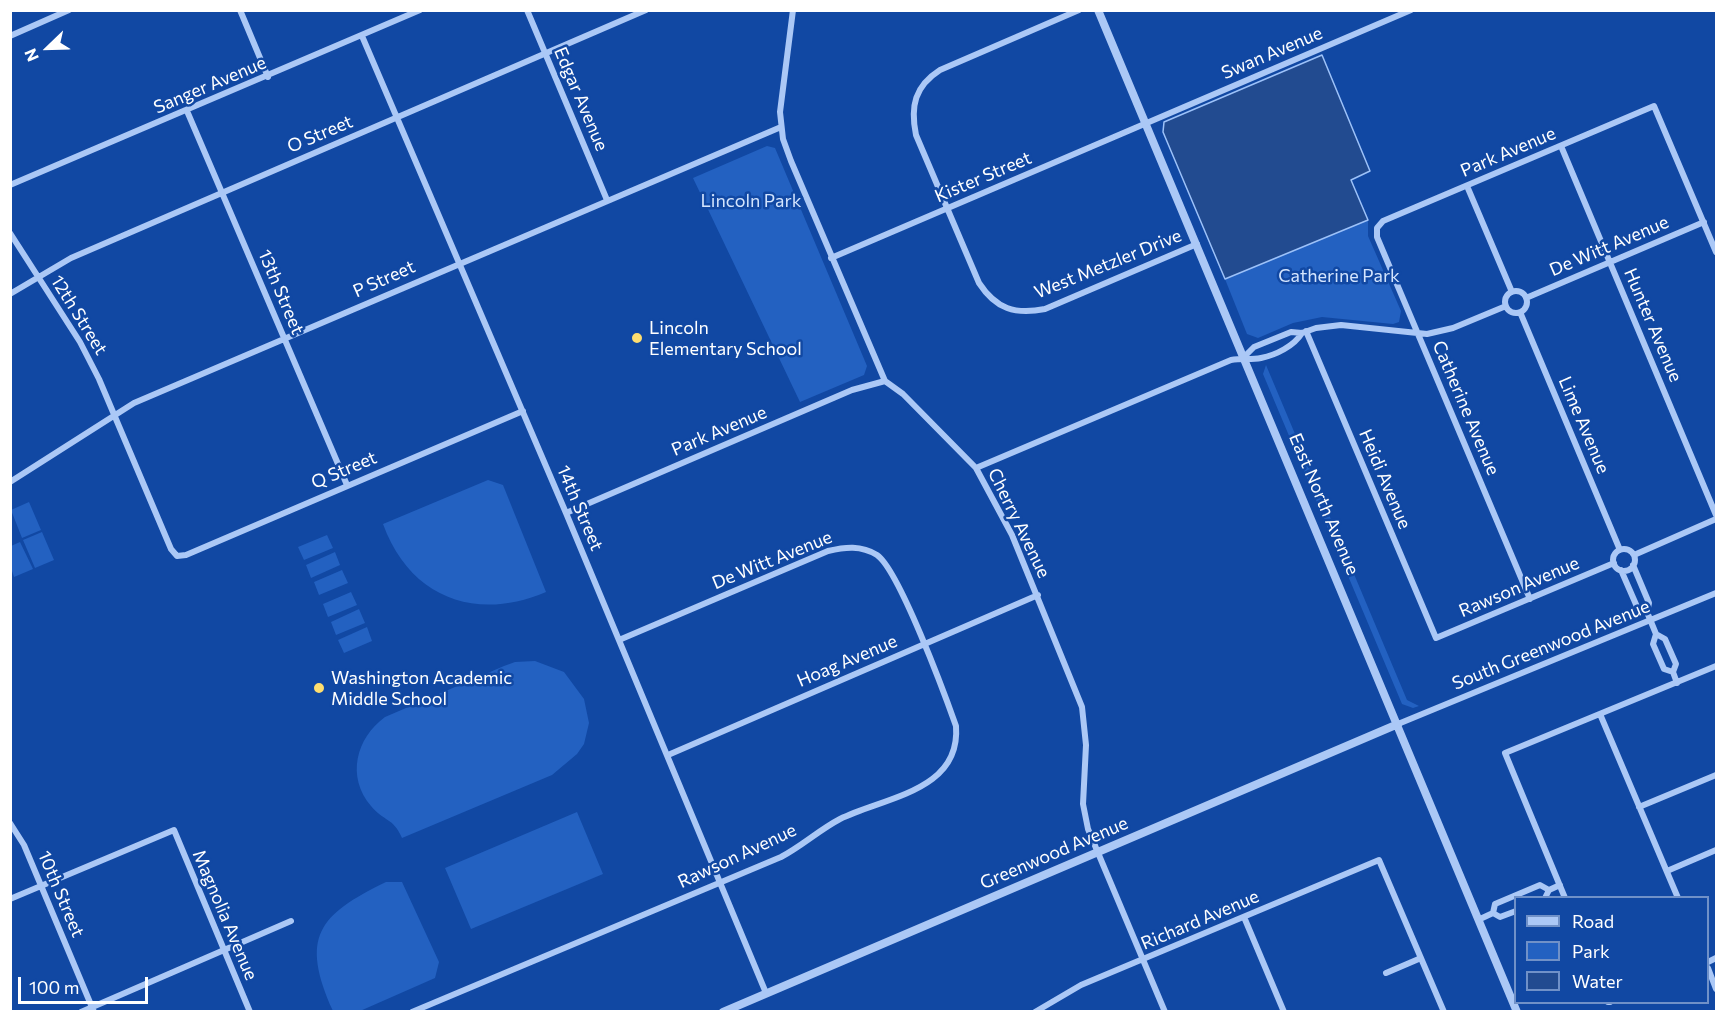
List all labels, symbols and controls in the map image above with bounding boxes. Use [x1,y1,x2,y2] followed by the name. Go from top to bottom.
[18,18,78,78] north arrow
[1218,22,1326,84] street label: Swan Avenue
[549,44,613,154] street label: Edgar Avenue
[20,46,42,64] text: N
[151,52,269,118] street label: Sanger Avenue
[284,111,356,157] street label: O Street
[1457,122,1559,182] street label: Park Avenue
[931,147,1035,207] street label: Kister Street
[701,190,801,212] park label: Lincoln Park
[1546,211,1672,281] street label: De Witt Avenue
[1031,225,1185,303] street label: West Metzler Drive
[253,246,309,338] street label: 13th Street
[350,256,418,302] street label: P Street
[1278,265,1400,287] park label: Catherine Park
[1619,265,1687,385] street label: Hunter Avenue
[46,271,112,359] street label: 12th Street
[649,317,802,360] place label: Lincoln Elementary School
[630,331,644,345] marker: Lincoln Elementary School
[1428,337,1504,479] street label: Catherine Avenue
[1554,373,1614,477] street label: Lime Avenue
[668,401,770,461] street label: Park Avenue
[1354,426,1416,532] street label: Heidi Avenue
[1284,430,1364,578] street label: East North Avenue
[308,447,380,493] street label: Q Street
[552,462,608,554] street label: 14th Street
[983,465,1055,581] street label: Cherry Avenue
[709,526,835,594] street label: De Witt Avenue
[1456,552,1582,622] street label: Rawson Avenue
[1449,595,1653,695] street label: South Greenwood Avenue
[794,630,900,692] street label: Hoag Avenue
[331,667,512,710] place label: Washington Academic Middle School
[312,681,326,695] marker: Washington Academic Middle School
[977,812,1131,894] street label: Greenwood Avenue
[674,819,800,893] street label: Rawson Avenue
[188,847,262,983] street label: Magnolia Avenue
[33,848,89,940] street label: 10th Street
[1138,885,1262,955] street label: Richard Avenue
[1514,896,1709,1004] legend
[1572,910,1614,932] text: Road
[1572,940,1610,962] text: Park
[21,965,152,1003] scale bar
[1572,970,1623,992] text: Water
[29,976,79,998] text: 100 m

